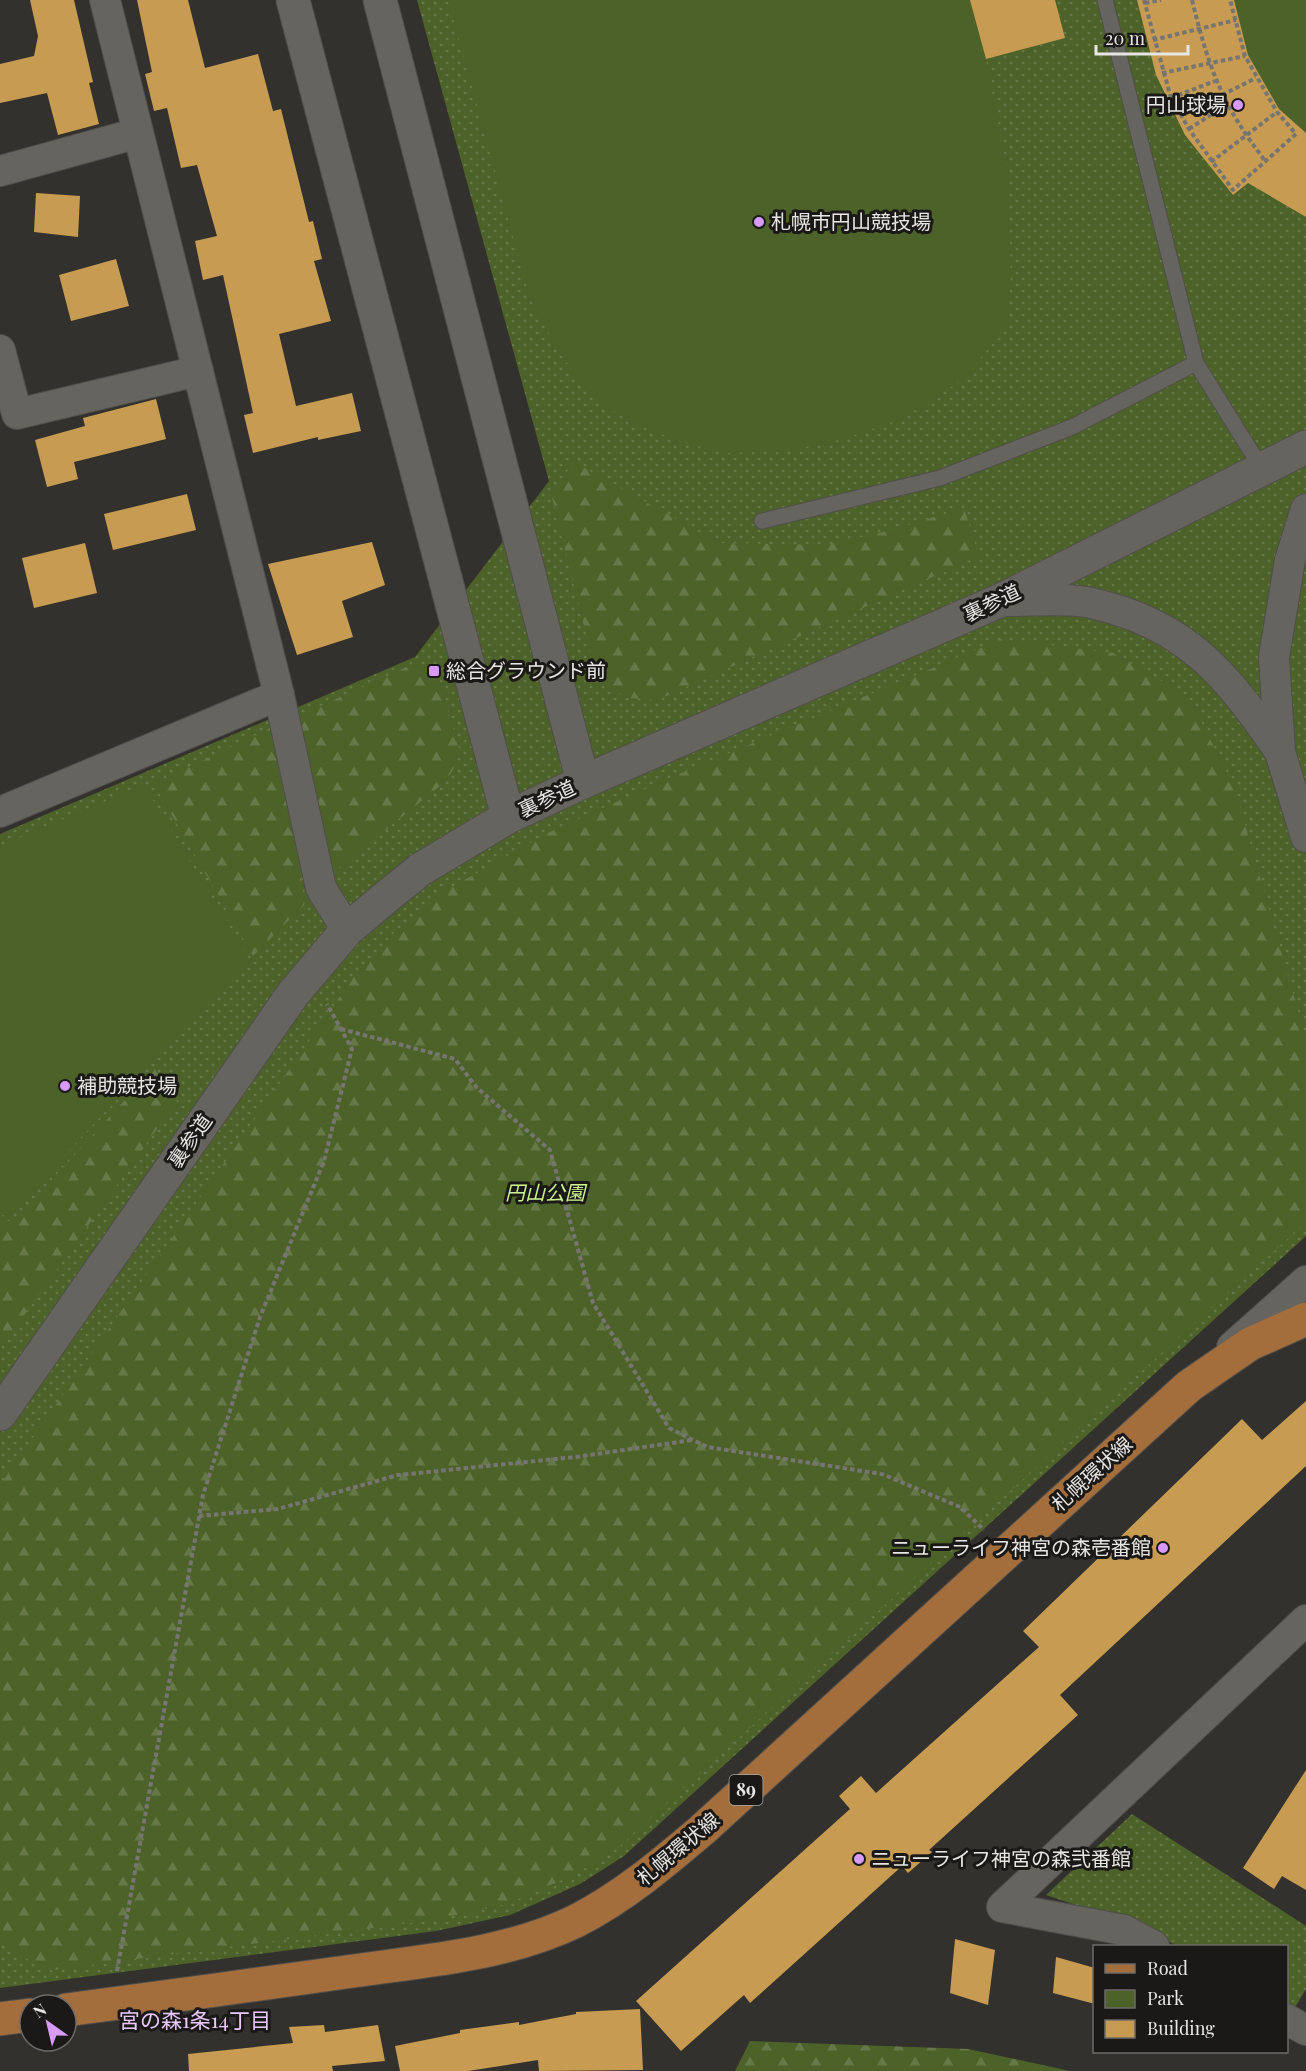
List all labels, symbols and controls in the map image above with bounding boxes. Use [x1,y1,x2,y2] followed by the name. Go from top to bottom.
[1096,18,1188,56] scale bar
[1105,26,1145,50] text: 20 m
[1146,90,1226,117] place label: 円山球場
[1231,98,1245,112] marker: 円山球場
[771,207,931,234] place label: 札幌市円山競技場
[752,215,766,229] marker: 札幌市円山競技場
[958,577,1024,627] street label: 裏参道
[446,656,606,683] place label: 総合グラウンド前
[427,664,441,678] marker: 総合グラウンド前
[513,773,579,823] street label: 裏参道
[77,1071,177,1098] place label: 補助競技場
[58,1079,72,1093] marker: 補助競技場
[161,1108,217,1172] street label: 裏参道
[505,1178,588,1205] park label: 円山公園
[1045,1429,1137,1516] street label: 札幌環状線
[891,1533,1151,1560] place label: ニューライフ神宮の森壱番館
[1156,1541,1170,1555] marker: ニューライフ神宮の森壱番館
[730,1775,762,1805] road number: 89
[630,1805,724,1890] street label: 札幌環状線
[871,1844,1131,1871] place label: ニューライフ神宮の森弐番館
[852,1852,866,1866] marker: ニューライフ神宮の森弐番館
[1093,1945,1288,2053] legend
[1147,1956,1188,1980] text: Road
[1147,1986,1184,2010] text: Park
[18,1993,78,2053] north arrow
[29,1998,50,2022] text: N
[119,2005,271,2033] district label: 宮の森1条14丁目
[1147,2016,1215,2040] text: Building

